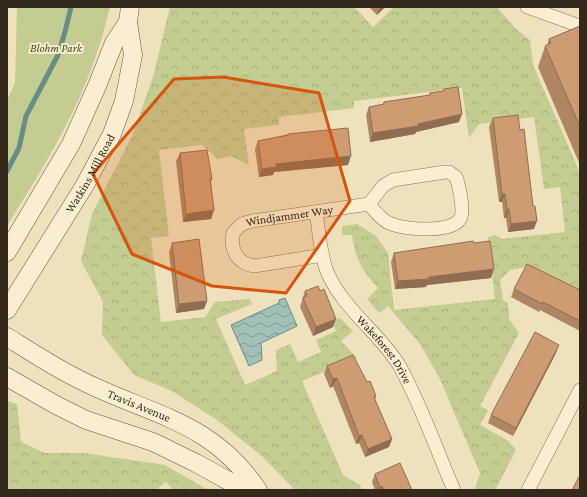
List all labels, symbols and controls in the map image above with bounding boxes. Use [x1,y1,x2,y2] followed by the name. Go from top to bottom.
[30,41,83,55] park label: Blohm Park
[62,131,118,215] street label: Watkins Mill Road
[244,202,334,230] street label: Windjammer Way
[354,312,415,386] street label: Wakeforest Drive
[105,386,173,425] street label: Travis Avenue

